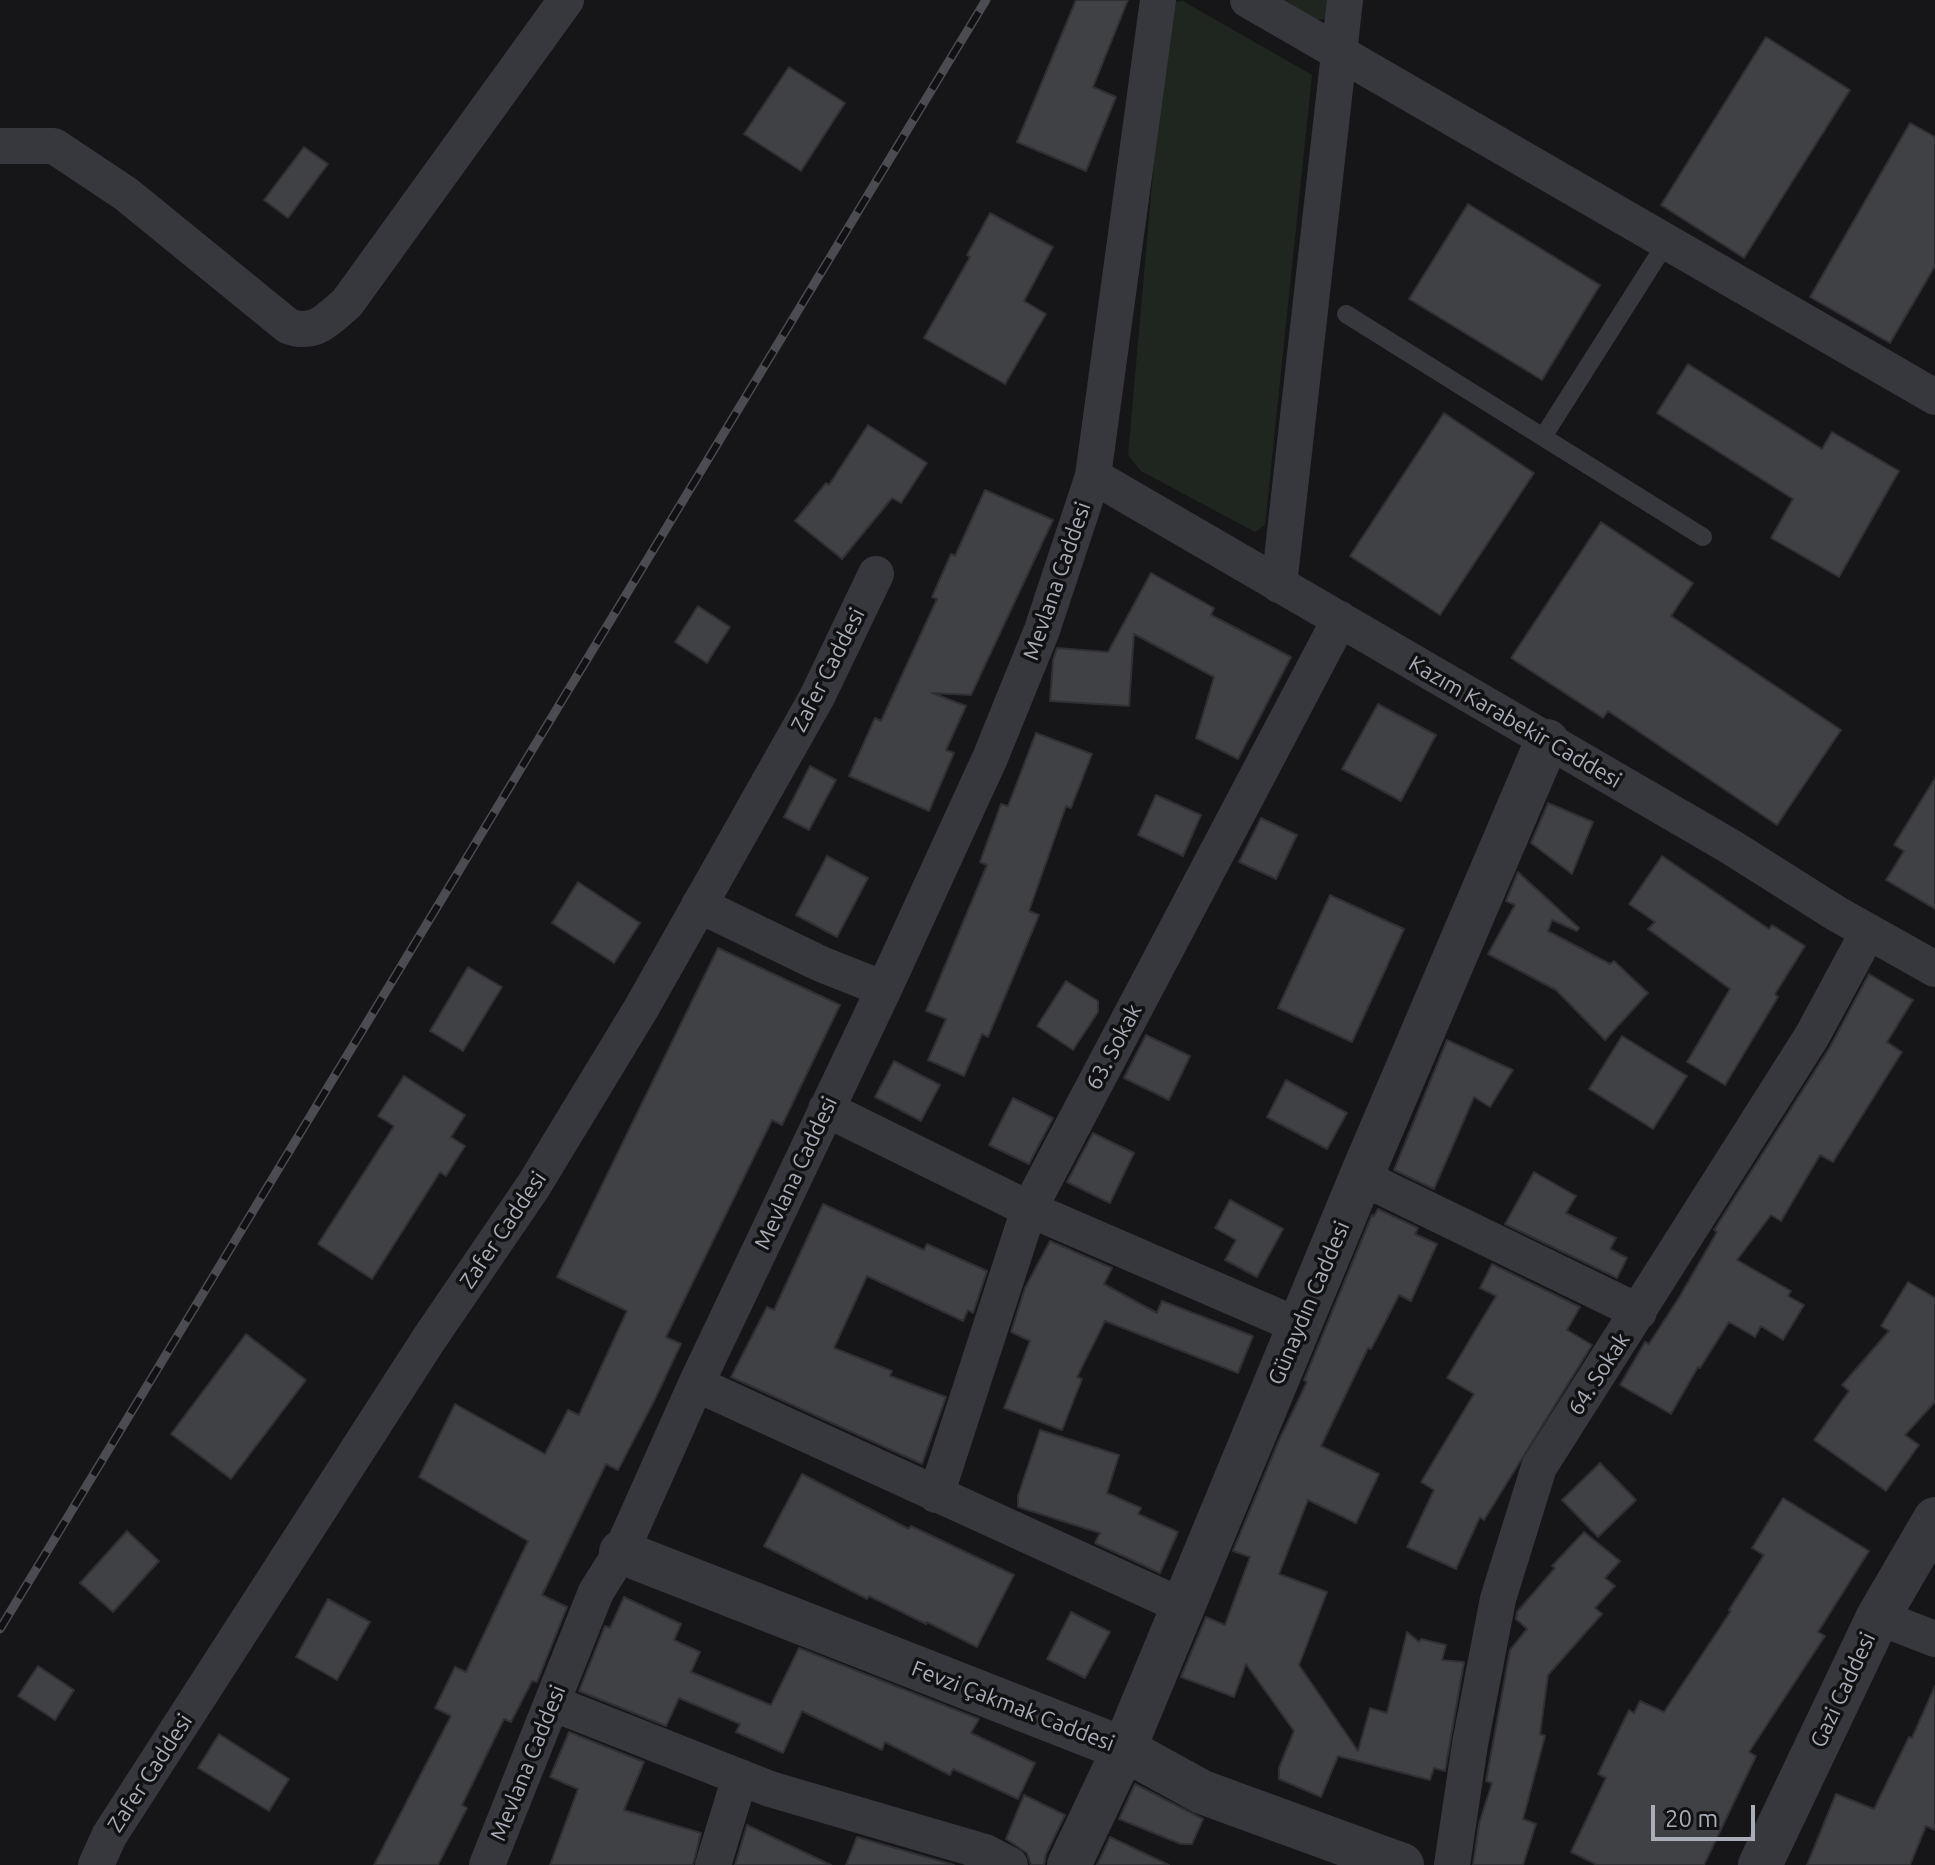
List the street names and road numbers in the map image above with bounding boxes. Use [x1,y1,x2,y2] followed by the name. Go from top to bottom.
[1018,498,1096,664] street label: Mevlana Caddesi
[786,604,870,736] street label: Zafer Caddesi
[1404,650,1626,794] street label: Kazım Karabekir Caddesi
[1080,1000,1148,1094] street label: 63. Sokak
[749,1092,843,1254] street label: Mevlana Caddesi
[454,1167,552,1293] street label: Zafer Caddesi
[1263,1217,1355,1389] street label: Günaydın Caddesi
[1563,1328,1635,1420] street label: 64. Sokak
[1805,1628,1881,1752] street label: Gazi Caddesi
[908,1655,1118,1757] street label: Fevzi Çakmak Caddesi
[485,1681,571,1845] street label: Mevlana Caddesi
[102,1709,198,1837] street label: Zafer Caddesi

